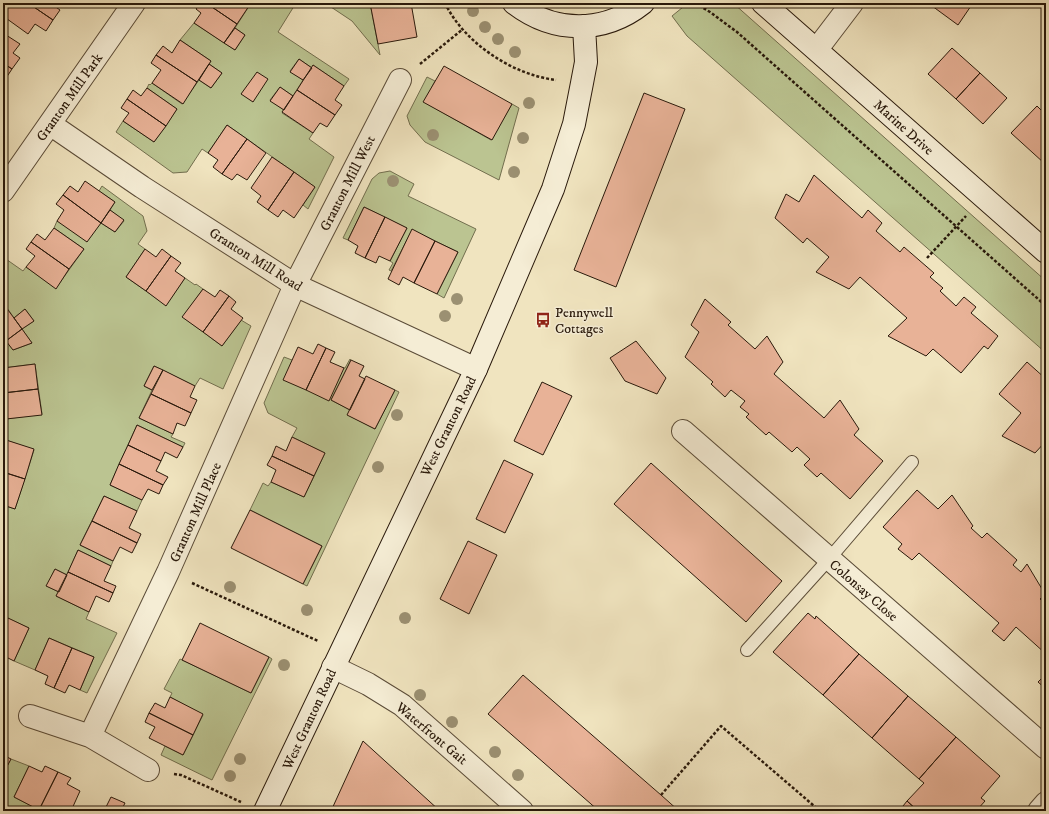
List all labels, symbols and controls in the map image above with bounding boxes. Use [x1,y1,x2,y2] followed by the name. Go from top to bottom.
[33,50,107,145] street label: Granton Mill Park
[870,96,937,160] street label: Marine Drive
[316,132,380,234] street label: Granton Mill West
[205,224,305,296] street label: Granton Mill Road
[555,304,614,338] place label: Pennywell Cottages
[534,311,552,329] bus stop icon: Pennywell Cottages
[417,374,481,480] street label: West Granton Road
[166,459,226,565] street label: Granton Mill Place
[825,556,902,626] street label: Colonsay Close
[278,666,341,773] street label: West Granton Road
[391,698,471,769] street label: Waterfront Gait

